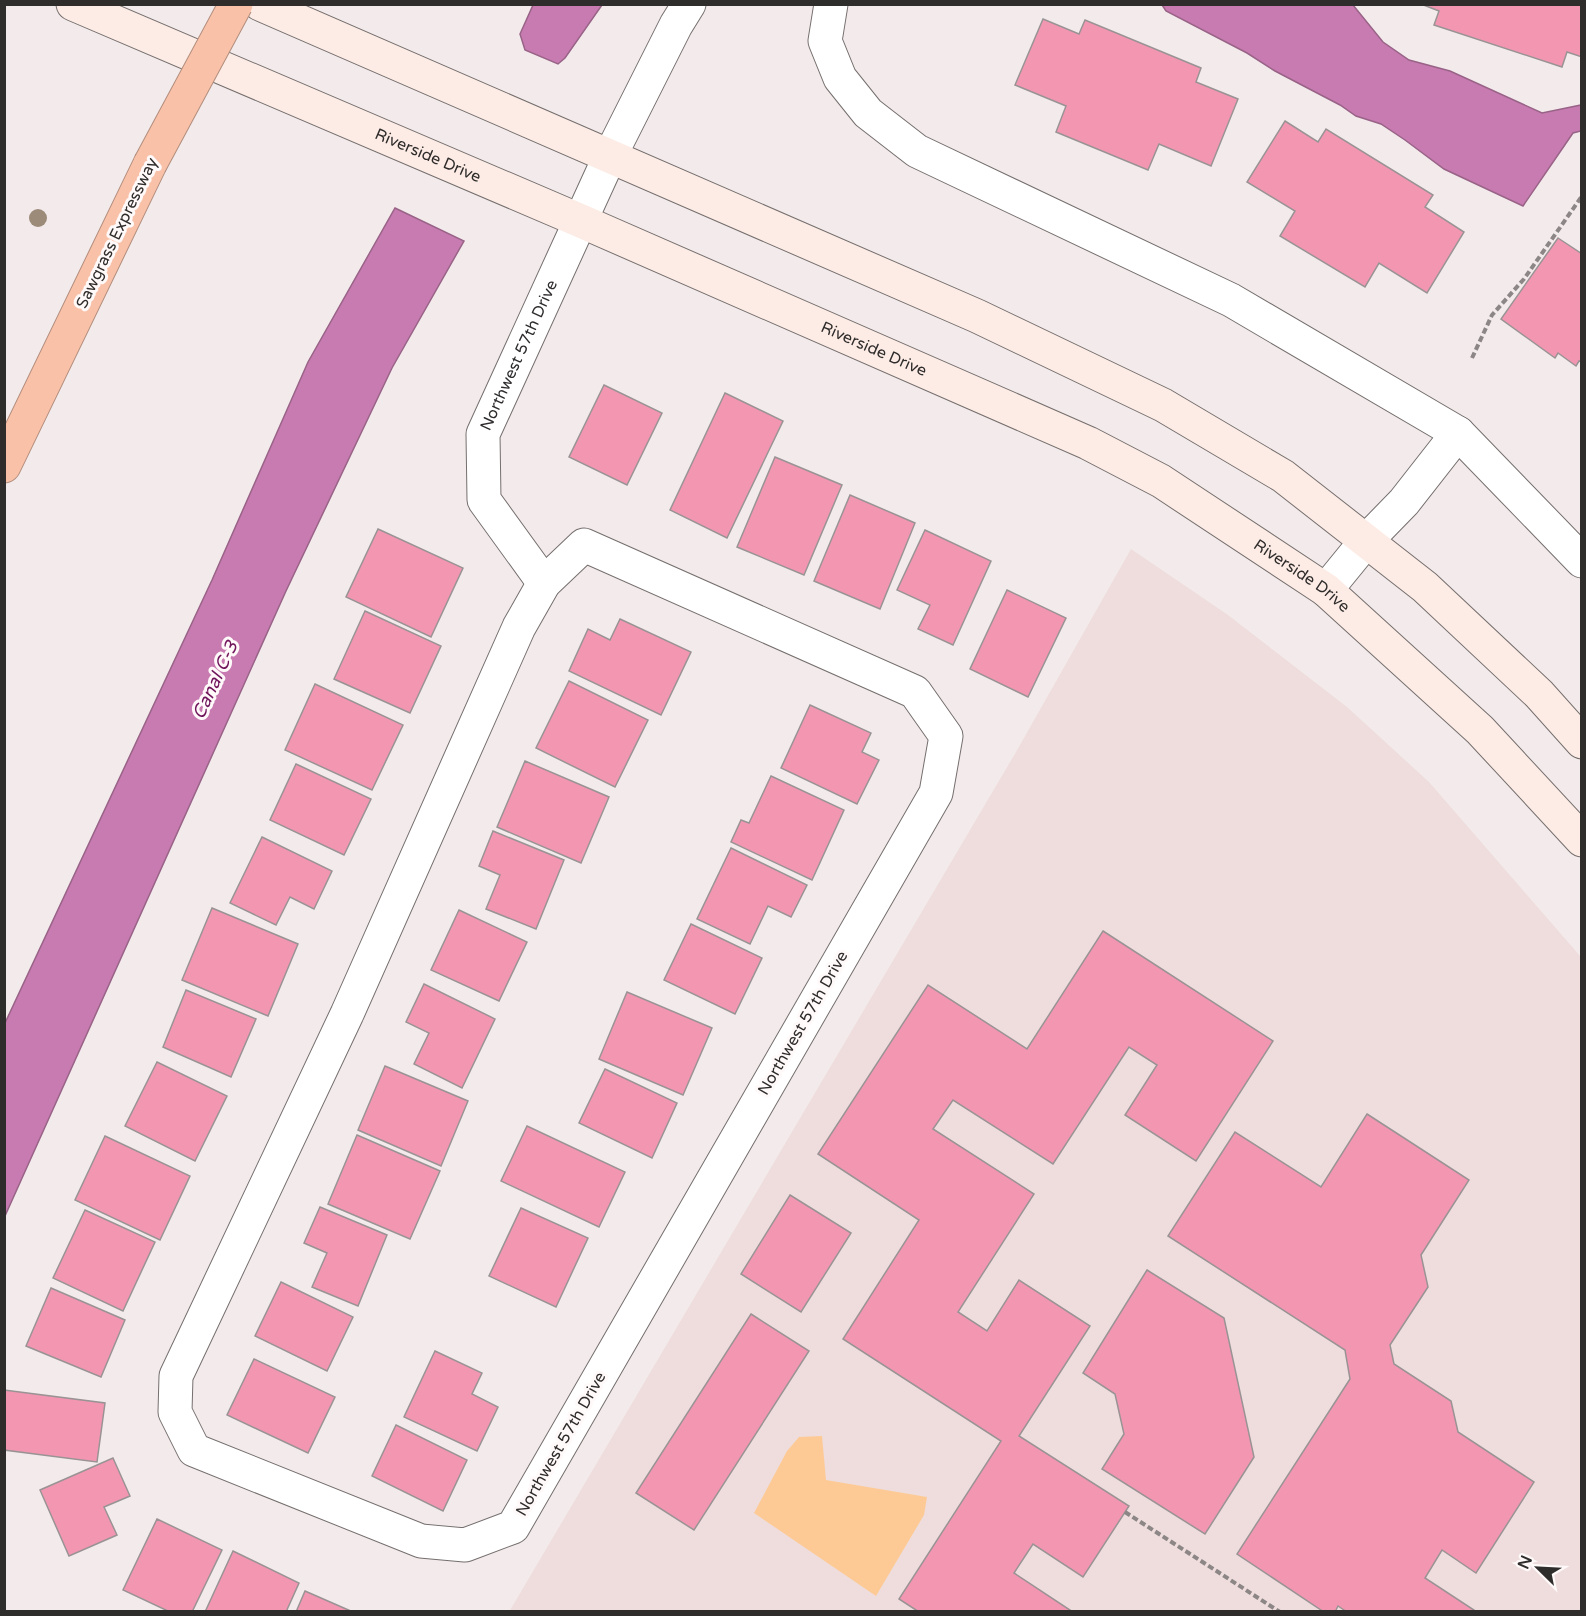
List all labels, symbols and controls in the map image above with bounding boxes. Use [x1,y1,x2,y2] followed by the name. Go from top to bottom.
[372,124,484,187] street label: Riverside Drive
[72,154,162,312] street label: Sawgrass Expressway
[476,277,562,434] street label: Northwest 57th Drive
[818,317,930,381] street label: Riverside Drive
[1250,535,1354,617] street label: Riverside Drive
[187,636,243,723] water label: Canal C-3
[754,947,852,1099] street label: Northwest 57th Drive
[512,1368,610,1520] street label: Northwest 57th Drive
[1508,1538,1568,1598] north arrow
[1513,1552,1537,1572] text: N

